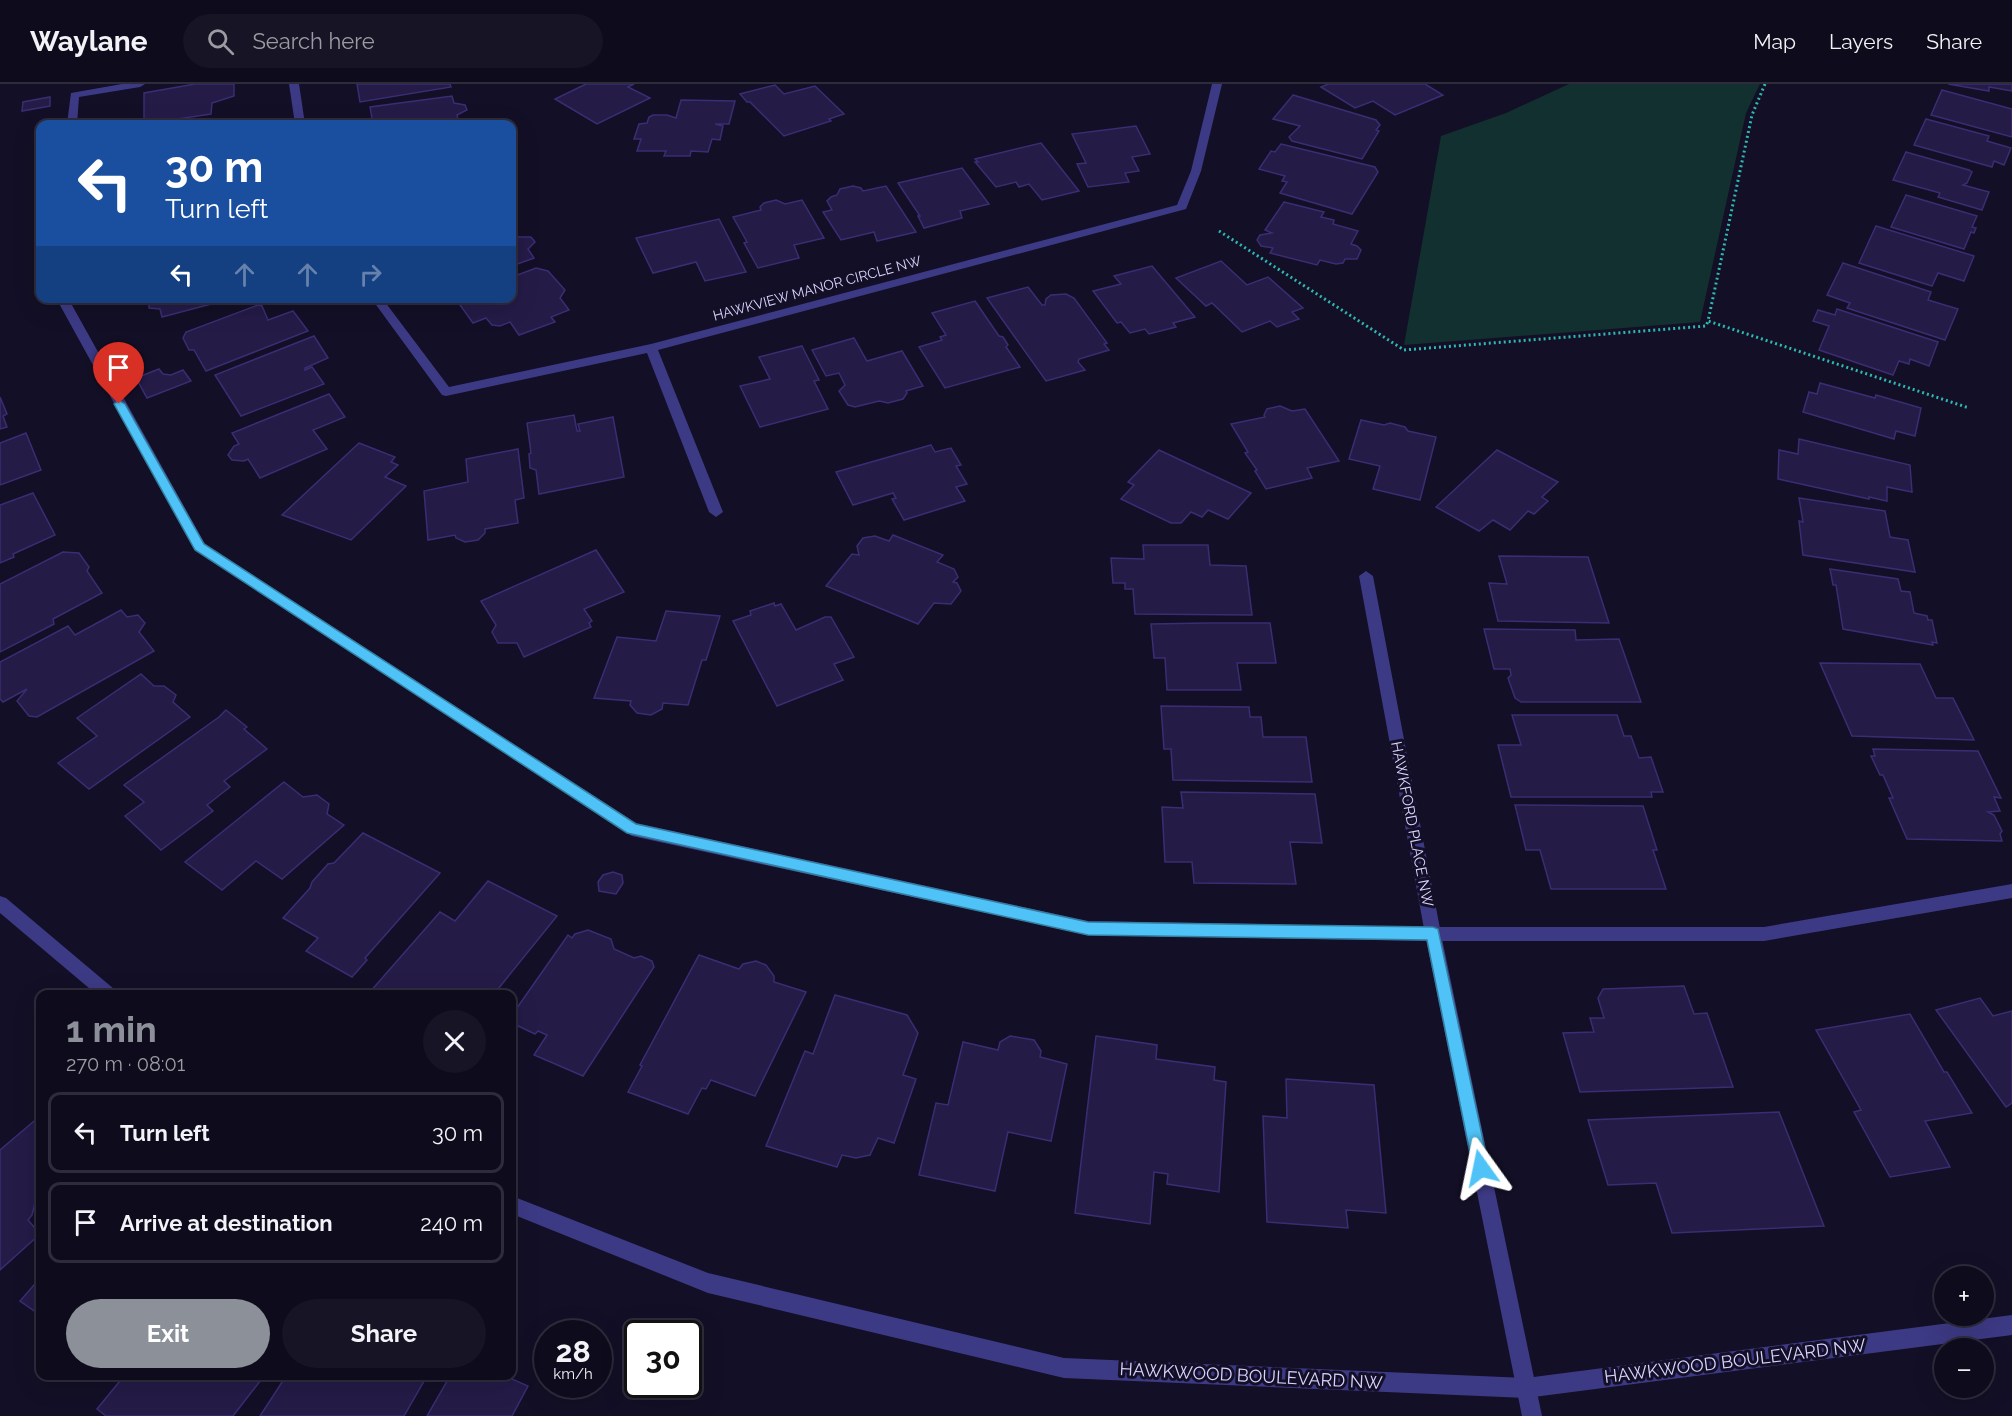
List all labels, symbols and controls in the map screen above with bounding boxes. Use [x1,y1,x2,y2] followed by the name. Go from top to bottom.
[183,14,603,68] search box
[30,25,147,58] text: Waylane
[204,25,237,58] icon: search
[252,28,375,54] text: Search here
[1753,29,1796,54] text: Map
[1829,29,1893,54] text: Layers
[1926,29,1982,54] text: Share
[165,143,263,192] text: 30 m
[66,144,144,222] icon: left
[165,193,268,224] text: Turn left
[711,252,923,324] street label: HAWKVIEW MANOR CIRCLE NW
[165,258,198,291] icon: left
[228,258,261,291] icon: ahead
[291,258,324,291] icon: ahead
[354,258,387,291] icon: right
[93,342,144,404] pin
[102,351,135,384] icon: arrive
[1387,740,1437,909] street label: HAWKFORD PLACE NW
[66,1008,157,1050] text: 1 min
[423,1010,486,1073] button: close
[66,1052,185,1076] text: 270 m · 08:01
[69,1116,102,1149] icon: left
[120,1120,210,1146] text: Turn left
[432,1120,483,1146] text: 30 m
[1449,1136,1513,1200] position arrow
[69,1206,102,1239] icon: arrive
[120,1210,333,1236] text: Arrive at destination
[420,1210,483,1236] text: 240 m
[1934,1266,1994,1398] map controls
[1934,1266,1994,1326] button: +
[66,1299,270,1368] button: Exit
[282,1299,486,1368] button: Share
[624,1320,702,1398] speed limit sign: 30
[555,1334,591,1369] text: 28
[1603,1334,1867,1387] street label: HAWKWOOD BOULEVARD NW
[1934,1338,1994,1398] button: −
[1119,1358,1383,1393] street label: HAWKWOOD BOULEVARD NW
[553,1365,593,1383] text: km/h

